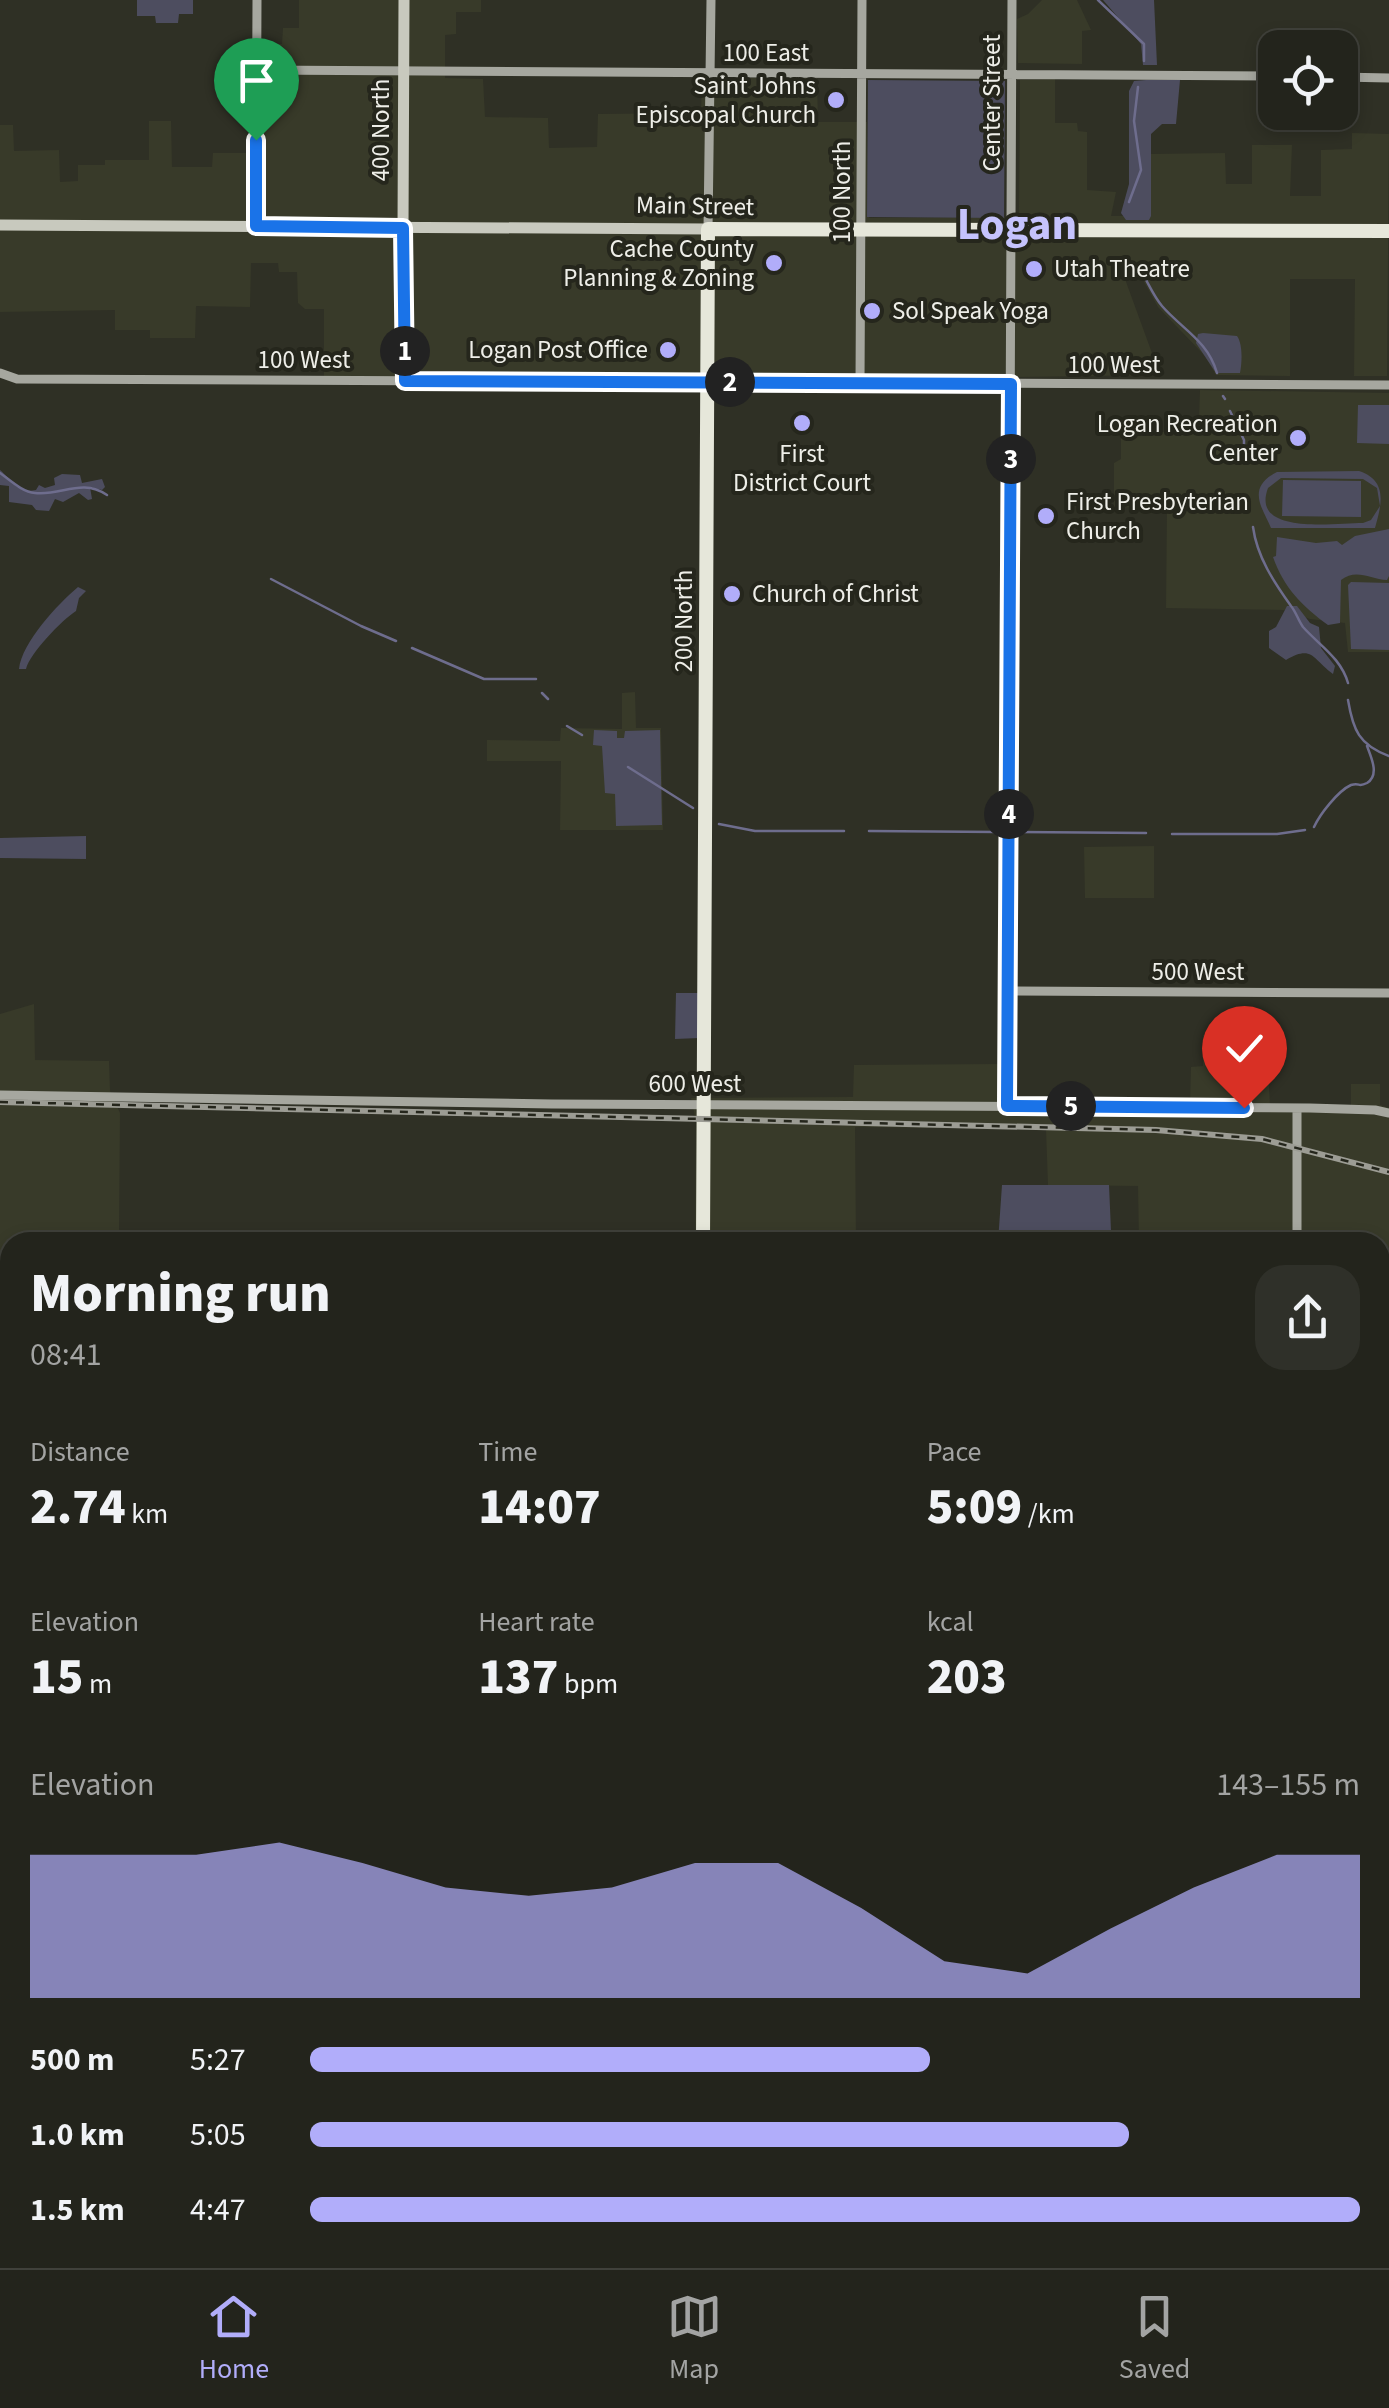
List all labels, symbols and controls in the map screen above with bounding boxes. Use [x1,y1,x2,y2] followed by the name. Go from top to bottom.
[1258,30,1358,130] map controls
[1258,30,1358,130] button: locate
[974,34,1010,172] street label: Center Street
[723,35,810,71] street label: 100 East
[214,38,299,141] pin
[229,53,284,108] icon: arrive
[635,68,816,133] place label: Saint Johns Episcopal Church
[363,79,399,181] street label: 400 North
[825,89,847,111] marker: Saint Johns Episcopal Church
[824,141,860,243] street label: 100 North
[636,187,755,225] street label: Main Street
[957,193,1077,257] district label: Logan
[563,231,754,296] place label: Cache County Planning & Zoning
[1054,251,1190,287] place label: Utah Theatre
[763,252,785,274] marker: Cache County Planning & Zoning
[1023,258,1045,280] marker: Utah Theatre
[892,293,1049,329] place label: Sol Speak Yoga
[861,300,883,322] marker: Sol Speak Yoga
[380,326,430,376] pin: 1
[398,331,412,371] text: 1
[468,332,648,368] place label: Logan Post Office
[657,339,679,361] marker: Logan Post Office
[258,342,351,378] street label: 100 West
[1068,347,1161,383] street label: 100 West
[705,357,755,407] pin: 2
[723,362,737,402] text: 2
[1097,406,1278,471] place label: Logan Recreation Center
[791,412,813,434] marker: First District Court
[1287,427,1309,449] marker: Logan Recreation Center
[986,434,1036,484] pin: 3
[733,436,872,501] place label: First District Court
[1004,439,1018,479] text: 3
[1066,484,1249,549] place label: First Presbyterian Church
[1035,505,1057,527] marker: First Presbyterian Church
[666,570,702,672] street label: 200 North
[752,576,919,612] place label: Church of Christ
[721,583,743,605] marker: Church of Christ
[984,789,1034,839] pin: 4
[1002,794,1016,834] text: 4
[1152,954,1245,990] street label: 500 West
[1202,1006,1287,1109] pin
[1217,1021,1272,1076] icon: check
[649,1066,742,1102] street label: 600 West
[1046,1081,1096,1131] pin: 5
[1064,1086,1078,1126] text: 5
[30,1255,331,1333] text: Morning run
[1255,1265,1360,1370] button: share
[30,1332,102,1378] text: 08:41
[30,1432,130,1472] text: Distance
[478,1432,537,1472] text: Time
[927,1432,982,1472] text: Pace
[30,1472,126,1543] text: 2.74
[478,1472,601,1543] text: 14:07
[927,1472,1022,1543] text: 5:09
[126,1494,168,1534] text: km
[1022,1494,1075,1534] text: /km
[30,1602,139,1642] text: Elevation
[478,1602,595,1642] text: Heart rate
[927,1602,974,1642] text: kcal
[30,1642,83,1713] text: 15
[478,1642,558,1713] text: 137
[927,1642,1007,1713] text: 203
[83,1664,112,1704] text: m
[558,1664,618,1704] text: bpm
[30,1762,155,1808] text: Elevation
[1216,1762,1360,1808] text: 143–155 m
[30,2037,115,2083] text: 500 m
[190,2037,246,2083] text: 5:27
[30,2112,125,2158] text: 1.0 km
[190,2112,246,2158] text: 5:05
[30,2187,125,2233] text: 1.5 km
[190,2187,246,2233] text: 4:47
[199,2289,269,2389] tab: Home
[667,2289,722,2389] tab: Map
[1119,2289,1190,2389] tab: Saved

